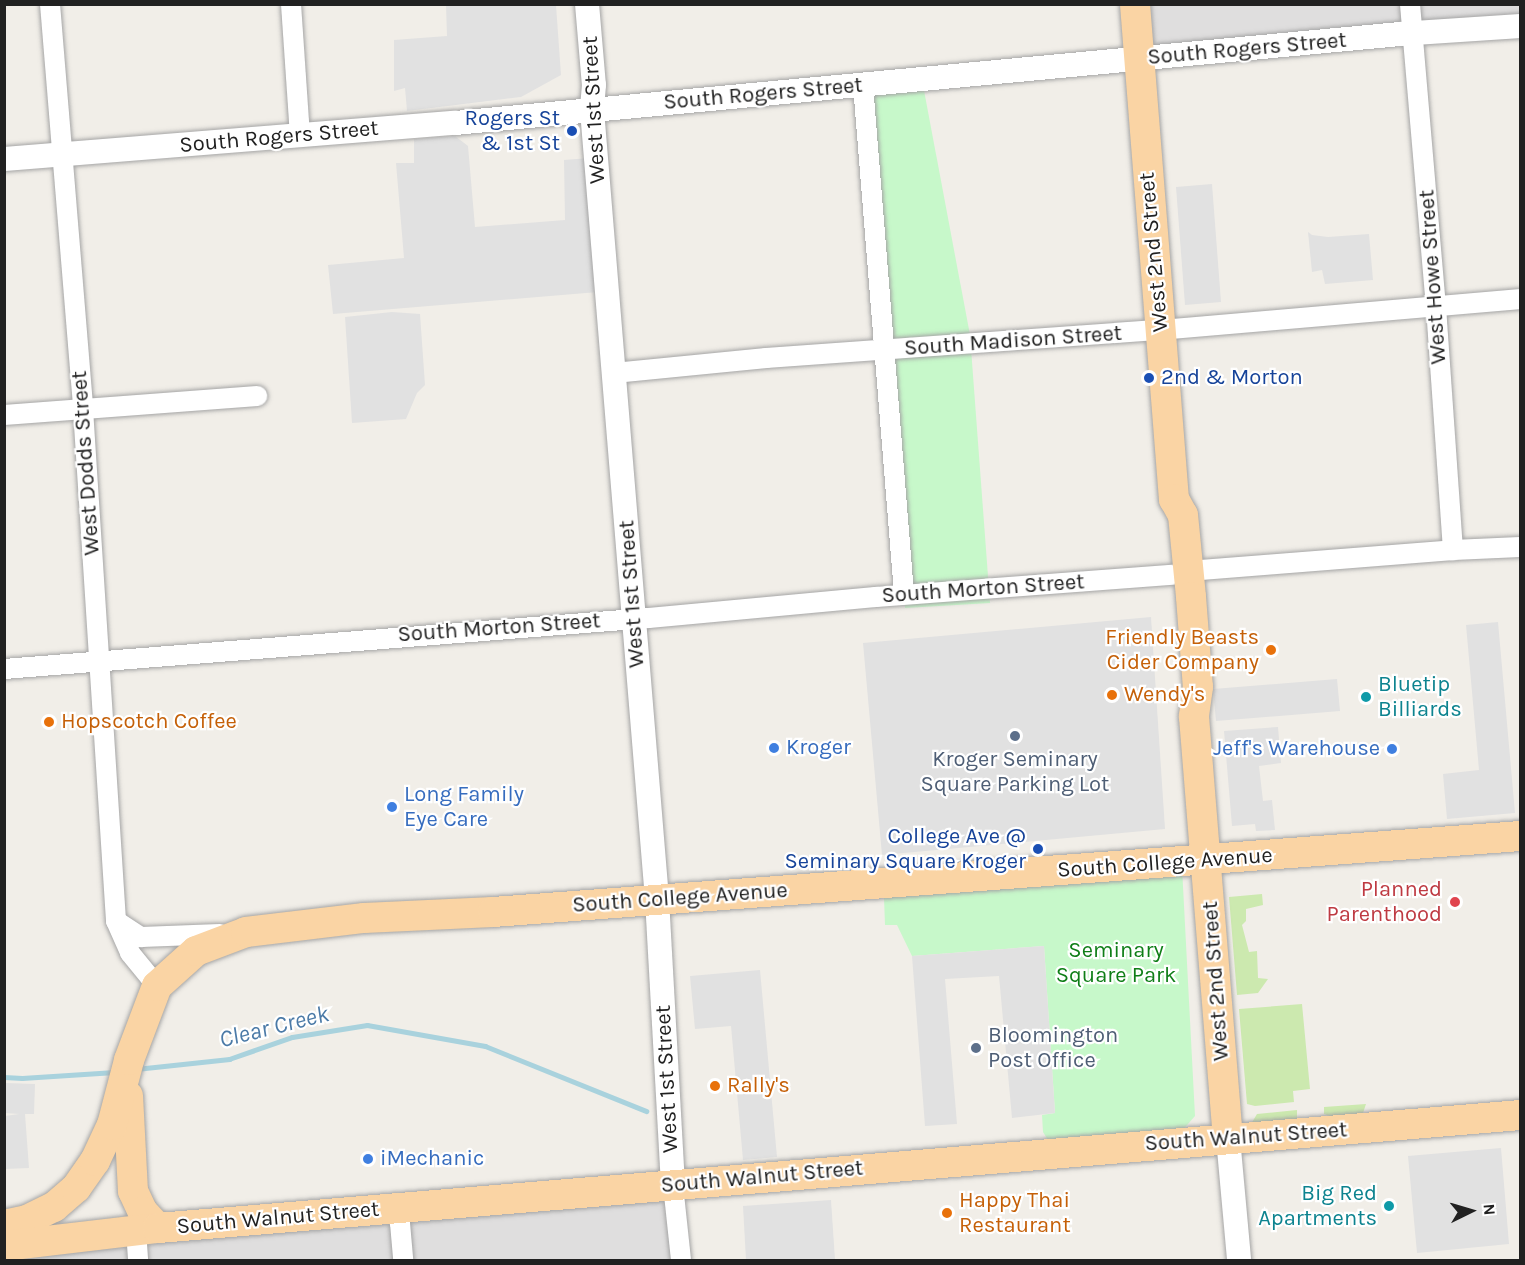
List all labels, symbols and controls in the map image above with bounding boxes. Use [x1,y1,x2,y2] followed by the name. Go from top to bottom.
[1146,27,1348,71] street label: South Rogers Street
[577,35,611,185] street label: West 1st Street
[662,72,864,116] street label: South Rogers Street
[464,105,560,156] place label: Rogers St & 1st St
[178,115,380,159] street label: South Rogers Street
[565,124,579,138] marker: Rogers St & 1st St
[1134,171,1174,333] street label: West 2nd Street
[1414,189,1452,365] street label: West Howe Street
[903,320,1123,362] street label: South Madison Street
[1161,365,1303,391] place label: 2nd & Morton
[66,370,106,556] street label: West Dodds Street
[1142,371,1156,385] marker: 2nd & Morton
[614,519,650,669] street label: West 1st Street
[881,569,1085,609] street label: South Morton Street
[397,608,601,648] street label: South Morton Street
[1105,624,1259,676] place label: Friendly Beasts Cider Company
[1264,643,1278,657] marker: Friendly Beasts Cider Company
[1378,671,1462,722] place label: Bluetip Billiards
[1124,682,1205,708] place label: Wendy's
[1105,688,1119,702] marker: Wendy's
[1359,690,1373,704] marker: Bluetip Billiards
[61,709,237,735] place label: Hopscotch Coffee
[42,715,56,729] marker: Hopscotch Coffee
[1008,729,1022,743] marker: Kroger Seminary Square Parking Lot
[786,735,851,761] place label: Kroger
[1213,736,1380,762] place label: Jeff's Warehouse
[767,741,781,755] marker: Kroger
[1385,742,1399,756] marker: Jeff's Warehouse
[921,746,1109,798] place label: Kroger Seminary Square Parking Lot
[404,781,524,832] place label: Long Family Eye Care
[385,800,399,814] marker: Long Family Eye Care
[784,823,1026,874] place label: College Ave @ Seminary Square Kroger
[1031,842,1045,856] marker: College Ave @ Seminary Square Kroger
[1056,842,1274,884] street label: South College Avenue
[1327,876,1442,927] place label: Planned Parenthood
[571,877,789,919] street label: South College Avenue
[1446,893,1464,911] marker: Planned Parenthood
[1197,900,1235,1062] street label: West 2nd Street
[1056,937,1176,988] park label: Seminary Square Park
[216,1000,332,1054] water label: Clear Creek
[650,1004,684,1154] street label: West 1st Street
[988,1022,1118,1074] place label: Bloomington Post Office
[969,1041,983,1055] marker: Bloomington Post Office
[727,1073,790,1099] place label: Rally's
[708,1079,722,1093] marker: Rally's
[1144,1117,1348,1157] street label: South Walnut Street
[380,1146,484,1172] place label: iMechanic
[361,1152,375,1166] marker: iMechanic
[660,1155,864,1199] street label: South Walnut Street
[1258,1180,1377,1232] place label: Big Red Apartments
[1441,1181,1501,1241] north arrow
[959,1187,1071,1238] place label: Happy Thai Restaurant
[176,1196,380,1240] street label: South Walnut Street
[1382,1199,1396,1213] marker: Big Red Apartments
[1479,1203,1499,1216] text: N
[940,1206,954,1220] marker: Happy Thai Restaurant

